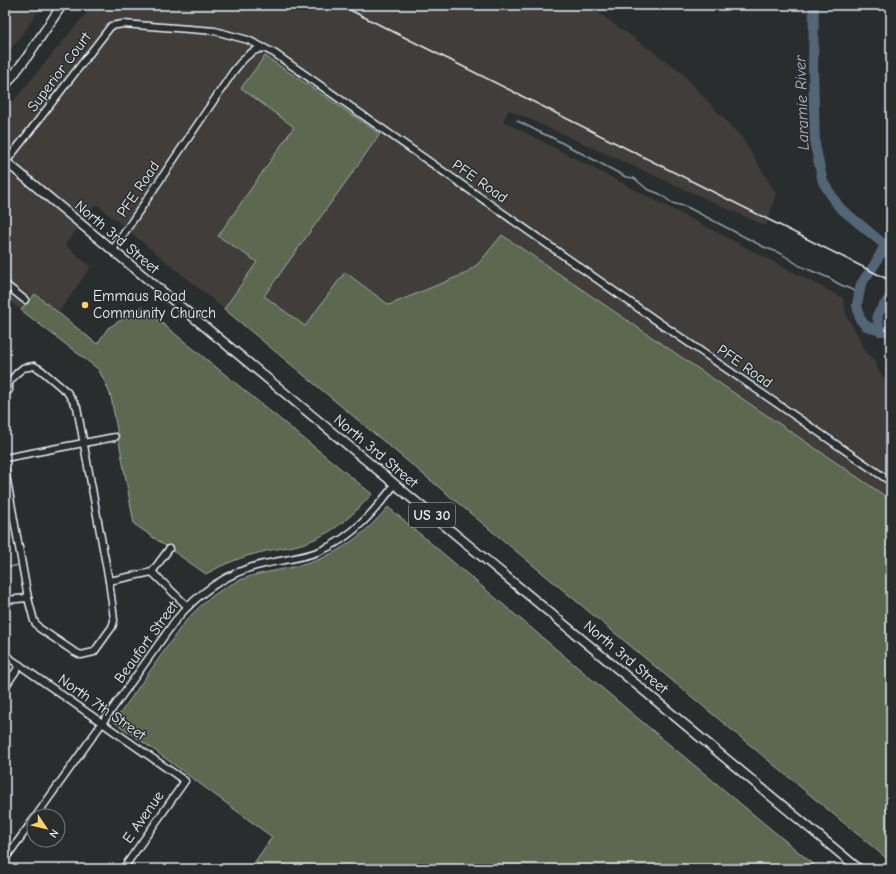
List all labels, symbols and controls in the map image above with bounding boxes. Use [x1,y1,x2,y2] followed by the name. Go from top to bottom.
[23,28,95,115] street label: Superior Court
[791,55,813,151] water label: Laramie River
[449,155,511,207] street label: PFE Road
[113,158,163,220] street label: PFE Road
[71,196,163,278] street label: North 3rd Street
[93,287,216,322] place label: Emmaus Road Community Church
[80,300,90,310] marker: Emmaus Road Community Church
[714,340,776,392] street label: PFE Road
[330,410,422,492] street label: North 3rd Street
[409,503,455,527] road number: US 30
[110,597,182,686] street label: Beaufort Street
[580,616,672,698] street label: North 3rd Street
[55,670,150,744] street label: North 7th Street
[118,787,168,847] street label: E Avenue
[26,808,66,848] north arrow
[46,827,61,840] text: N

